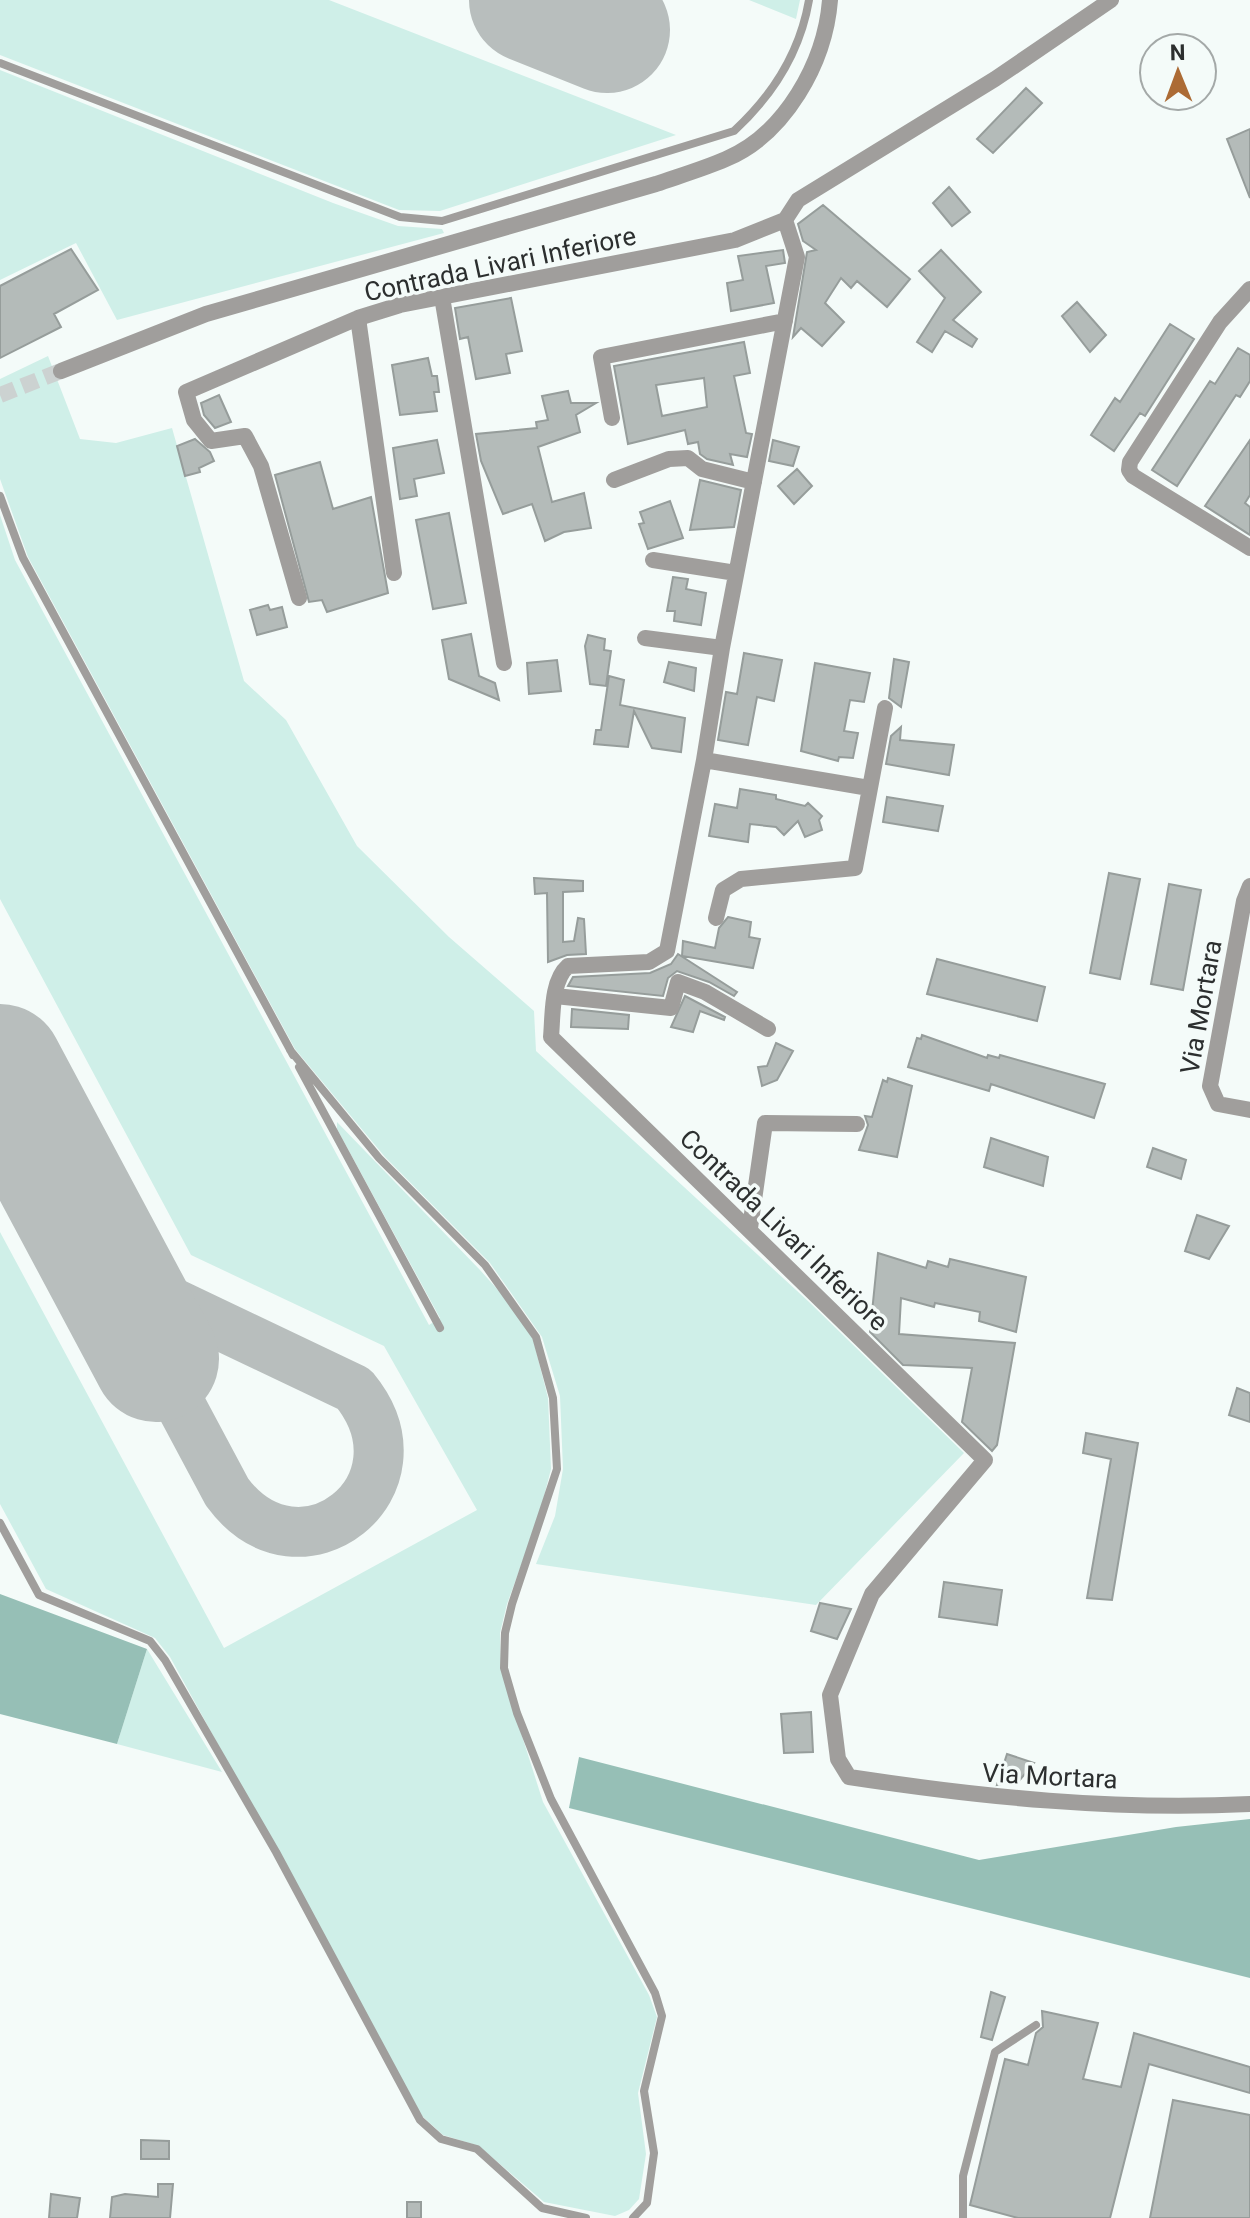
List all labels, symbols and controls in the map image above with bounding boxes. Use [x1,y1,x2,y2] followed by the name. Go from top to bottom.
[1138,32,1218,112] north arrow
[1170,40,1186,65] text: N
[361,221,639,307] street label: Contrada Livari Inferiore
[1174,938,1228,1076] street label: Via Mortara
[674,1123,894,1337] street label: Contrada Livari Inferiore
[982,1757,1118,1795] street label: Via Mortara

